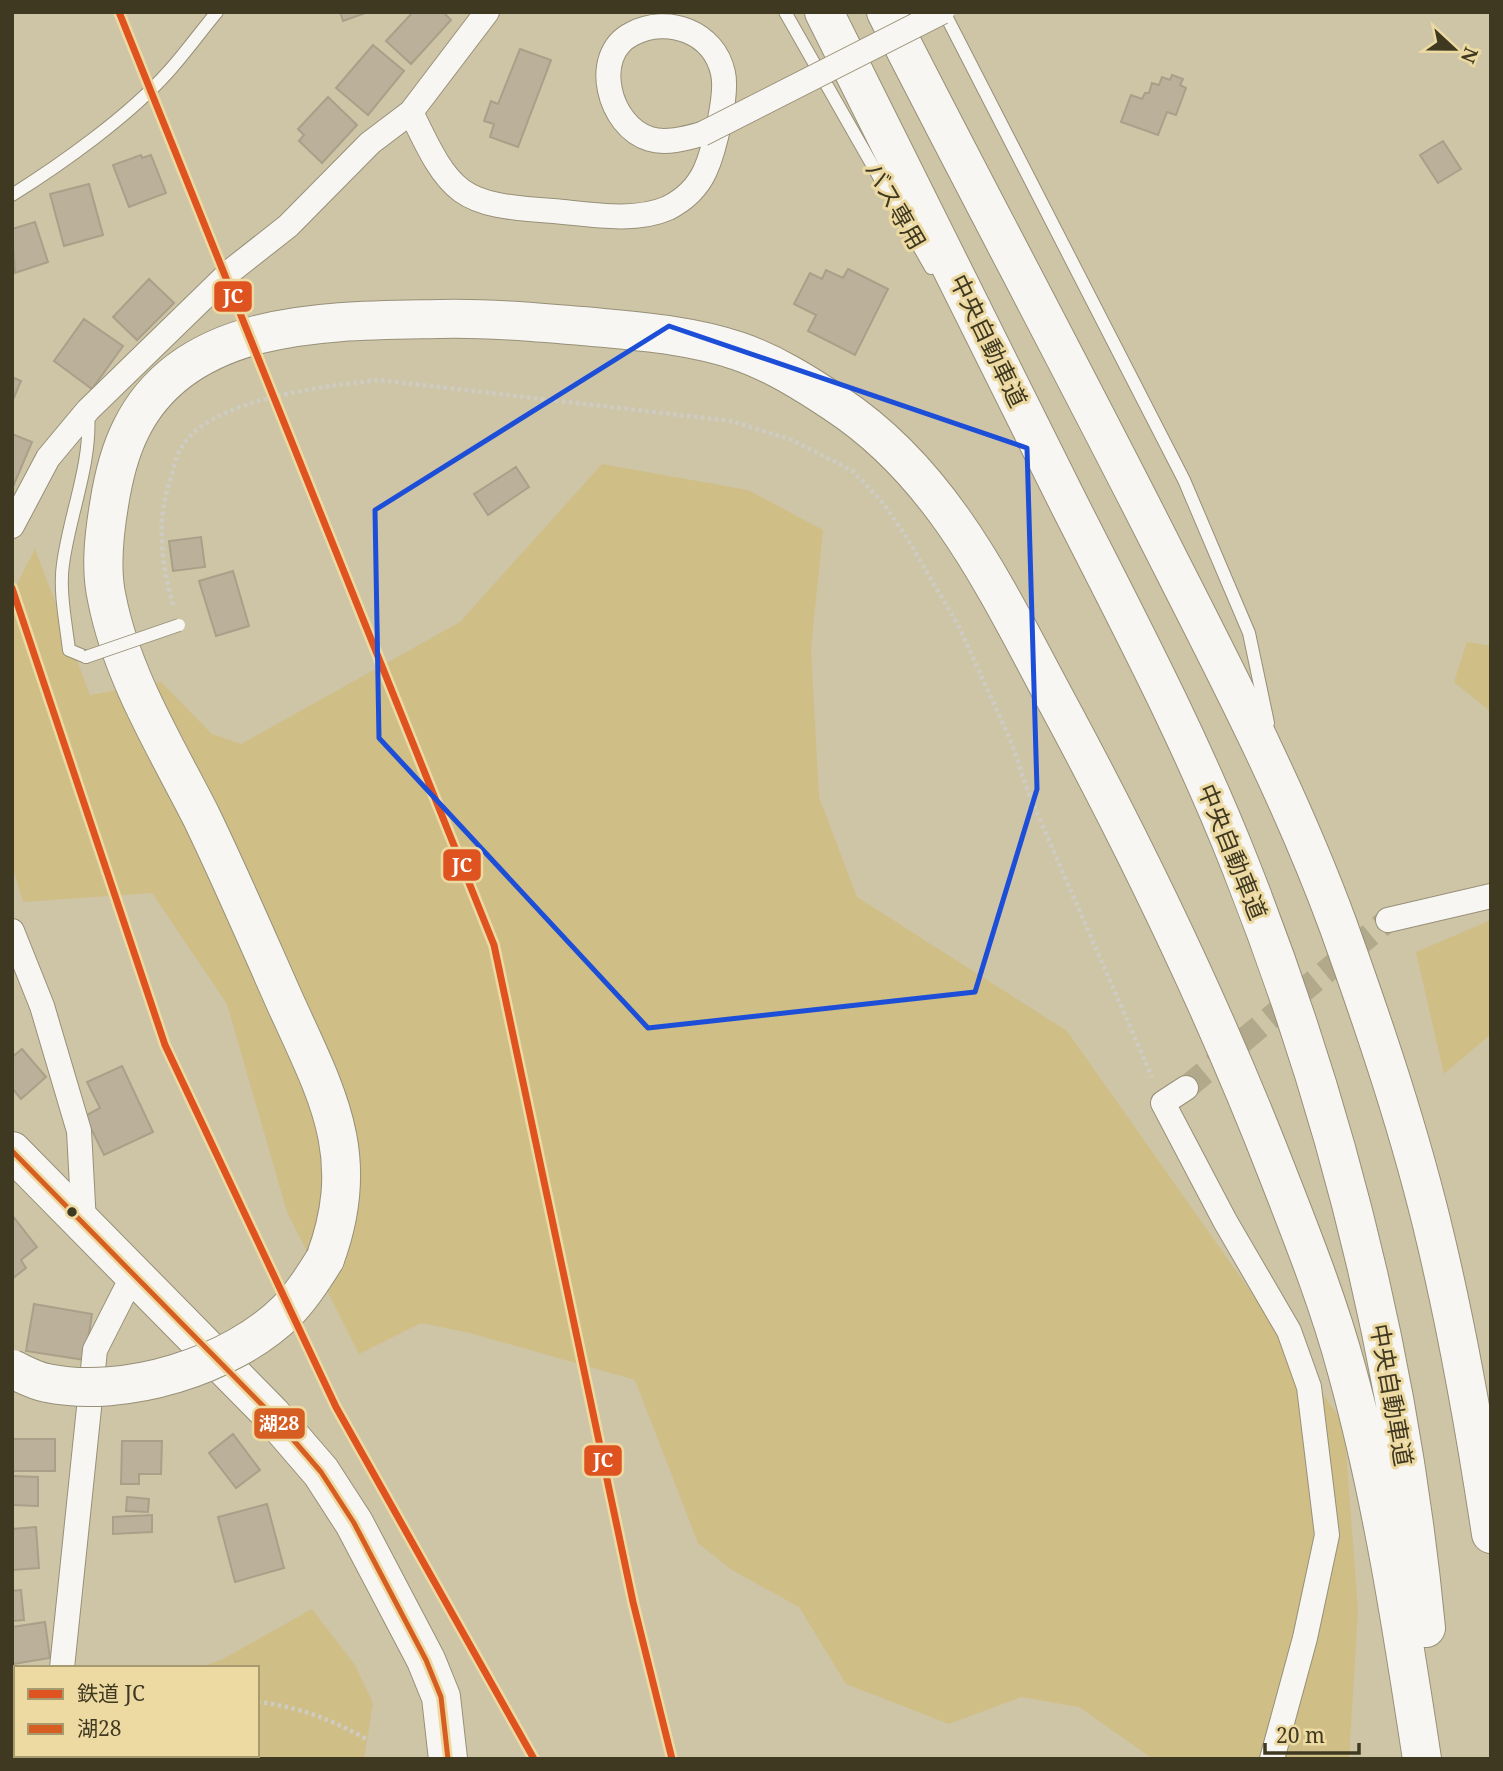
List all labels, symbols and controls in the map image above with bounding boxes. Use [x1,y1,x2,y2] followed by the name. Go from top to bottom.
[1419,14,1489,84] north arrow
[1455,44,1485,67] text: N
[858,155,935,255] street label: バス専用
[943,268,1036,412] street label: 中央自動車道
[213,280,253,313] line badge: JC
[222,283,243,309] text: JC
[1191,778,1276,924] street label: 中央自動車道
[442,848,482,882] line badge: JC
[451,852,472,878] text: JC
[65,1205,79,1219] unlabelled marker
[1364,1321,1421,1469] street label: 中央自動車道
[253,1407,306,1440] line badge: 湖28
[259,1410,299,1436] text: 湖28
[583,1444,623,1477] line badge: JC
[592,1447,613,1473] text: JC
[14,1666,259,1757] legend
[77,1679,145,1707] text: 鉄道 JC
[1265,1712,1360,1756] scale bar
[77,1714,121,1742] text: 湖28
[1276,1721,1325,1749] text: 20 m

